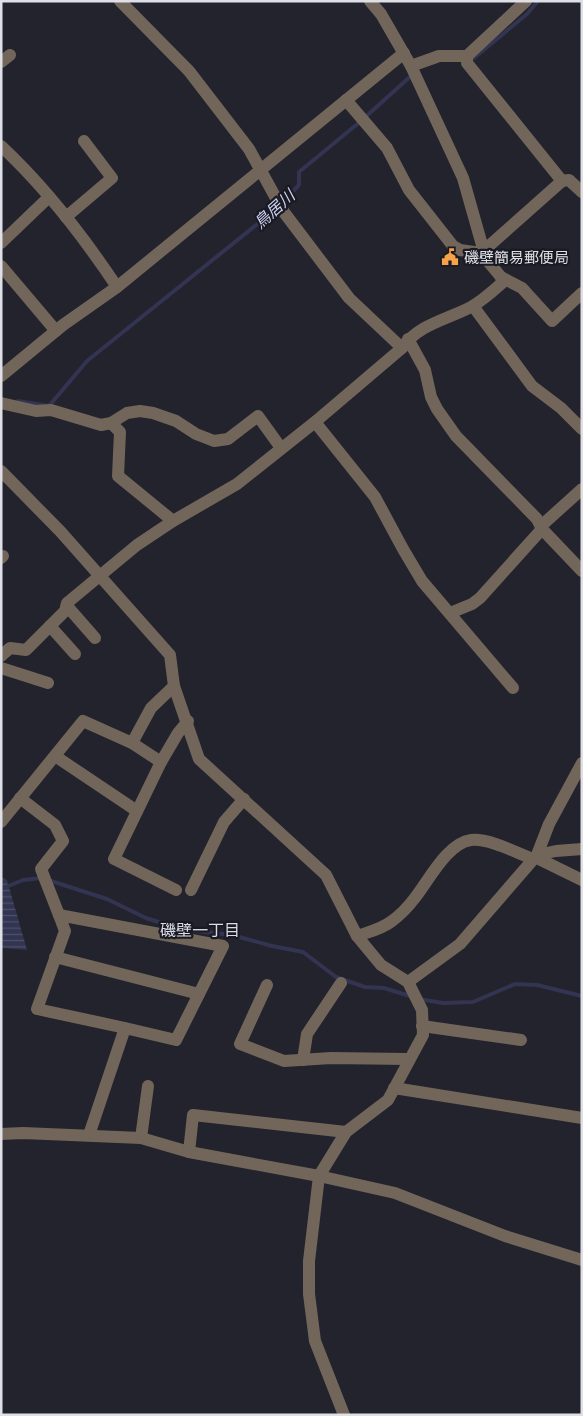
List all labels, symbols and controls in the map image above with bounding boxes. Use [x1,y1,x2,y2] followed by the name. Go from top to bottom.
[249,184,300,232] water label: 鳥居川
[440,247,460,267] public building icon: 磯壁簡易郵便局
[464,248,569,267] place label: 磯壁簡易郵便局
[160,920,240,940] district label: 磯壁一丁目

